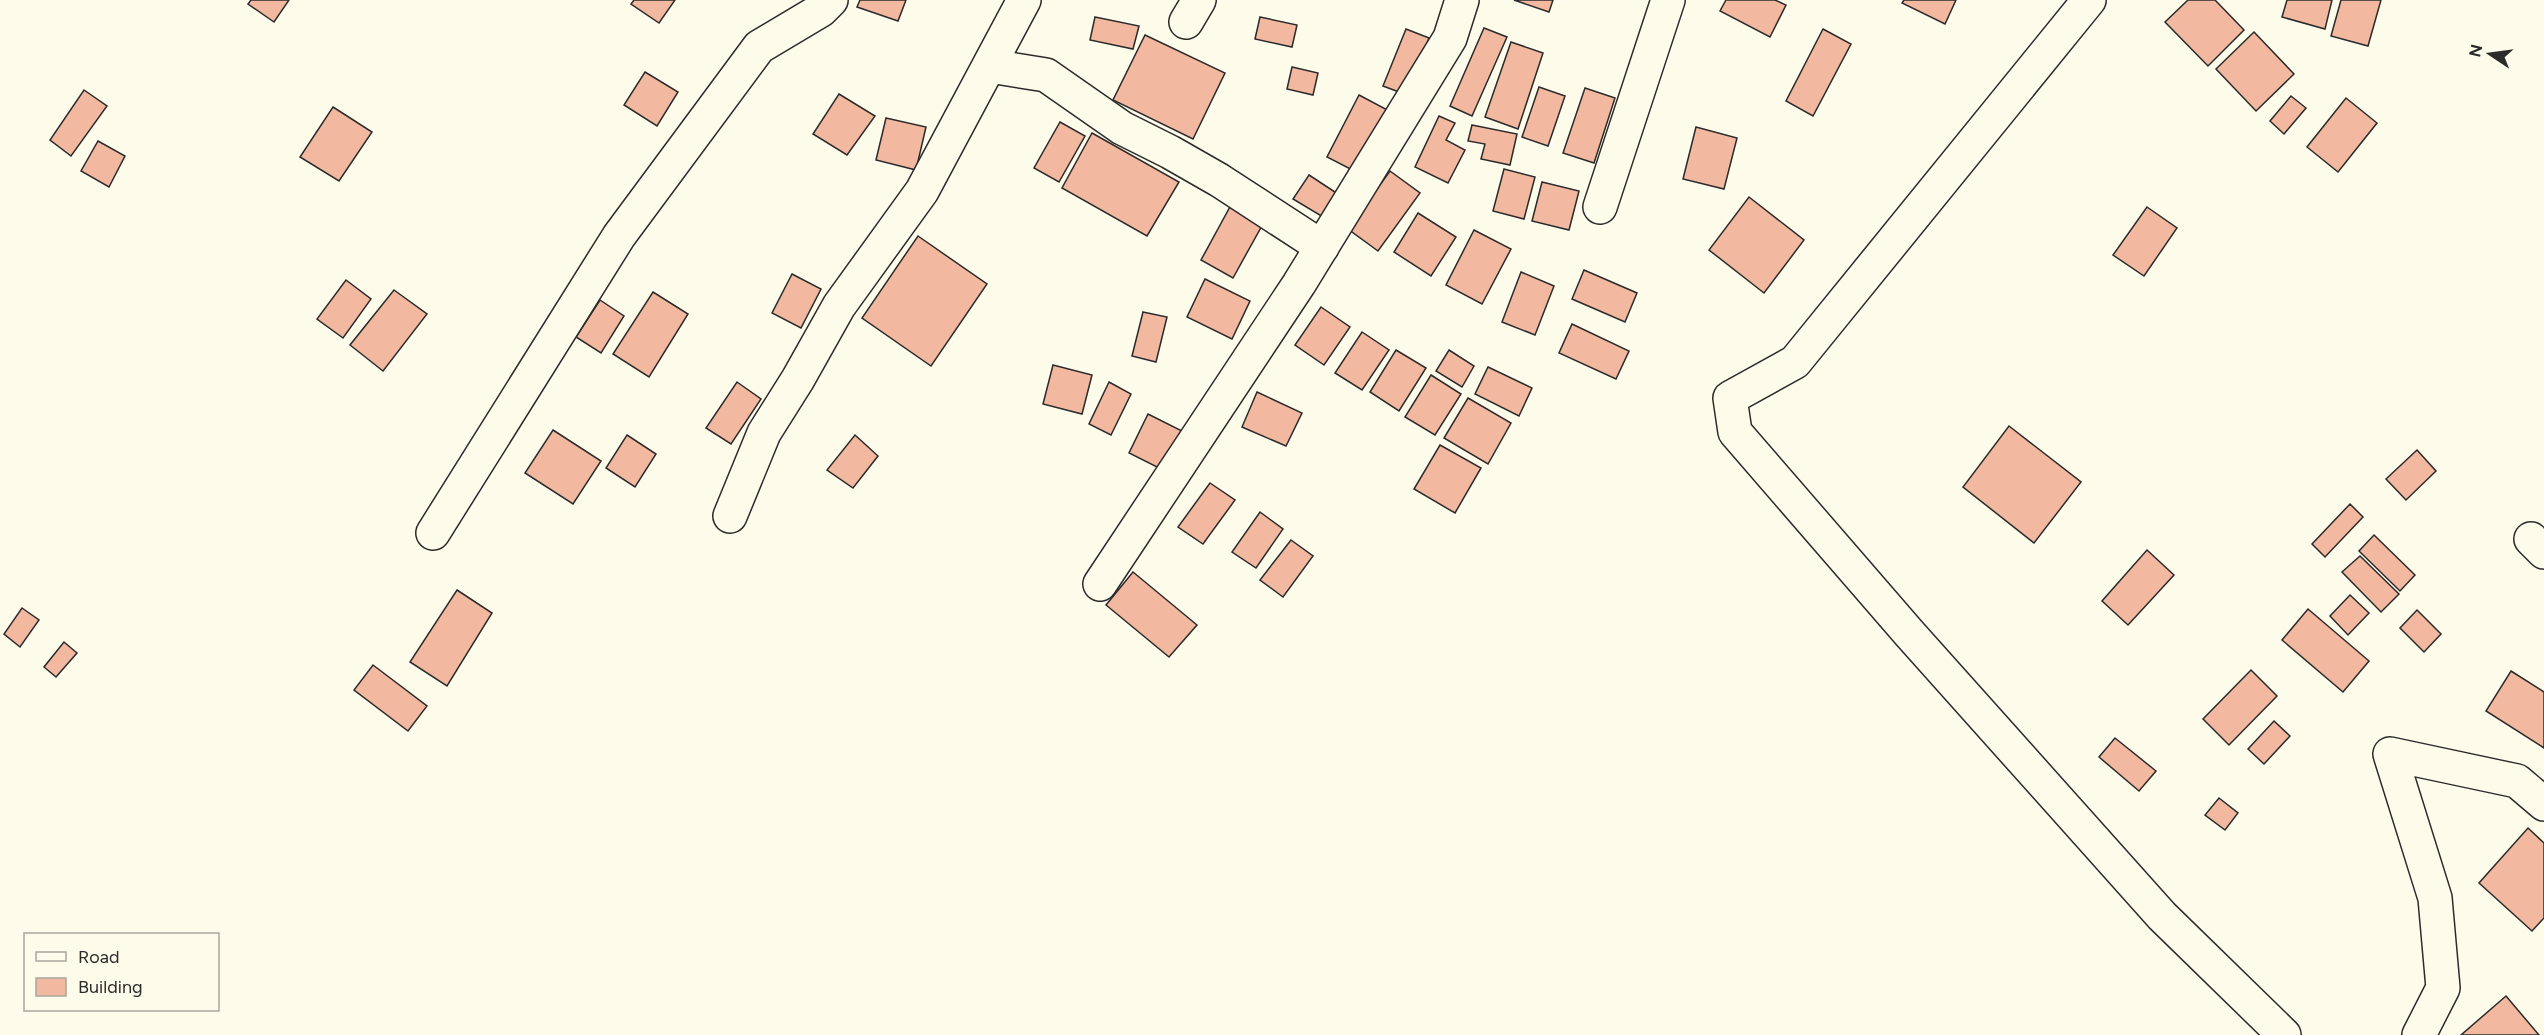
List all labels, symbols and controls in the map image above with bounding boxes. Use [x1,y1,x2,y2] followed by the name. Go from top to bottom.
[2460,24,2520,84] north arrow
[2465,43,2487,59] text: N
[24,933,219,1011] legend
[78,946,119,968] text: Road
[78,976,143,998] text: Building

